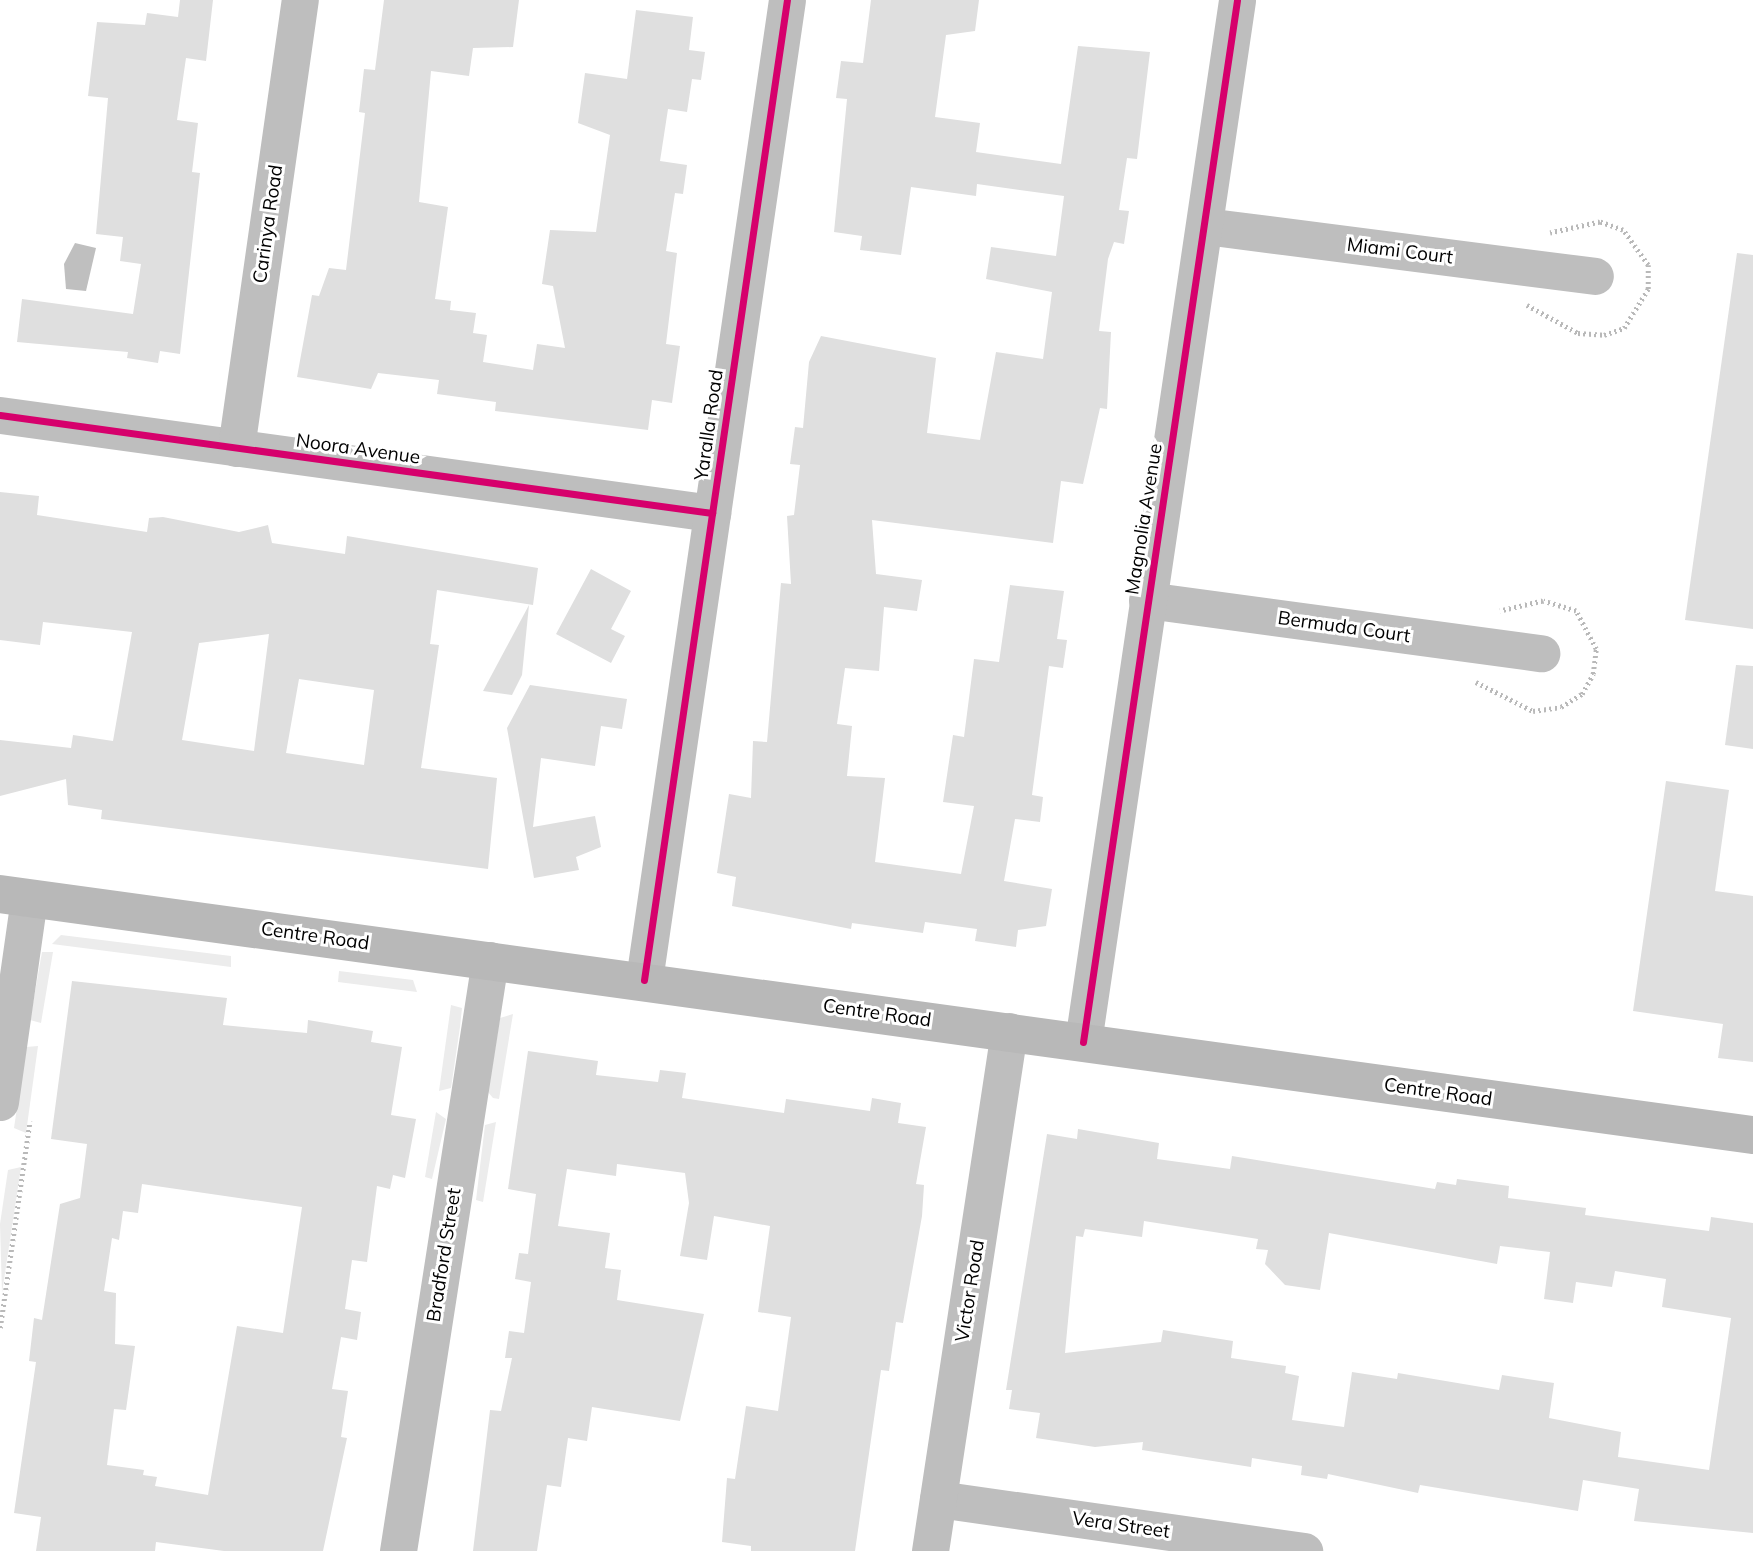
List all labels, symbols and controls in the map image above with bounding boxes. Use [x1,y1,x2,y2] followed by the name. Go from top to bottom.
[248,163,288,285] street label: Carinya Road
[1346,233,1454,269] street label: Miami Court
[690,368,728,482] street label: Yaralla Road
[294,429,422,469] street label: Noora Avenue
[1121,442,1167,596] street label: Magnolia Avenue
[1276,606,1412,648] street label: Bermuda Court
[259,917,371,955] street label: Centre Road
[821,994,933,1032] street label: Centre Road
[1382,1073,1494,1111] street label: Centre Road
[422,1186,466,1324] street label: Bradford Street
[951,1238,989,1344] street label: Victor Road
[1071,1507,1171,1543] street label: Vera Street

